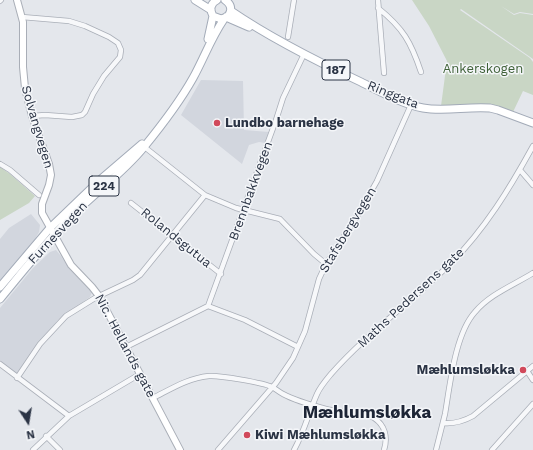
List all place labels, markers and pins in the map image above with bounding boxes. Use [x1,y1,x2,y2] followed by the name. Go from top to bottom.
[225,115,344,131] place label: Lundbo barnehage
[212,118,222,128] marker: Lundbo barnehage
[417,362,515,378] place label: Mæhlumsløkka
[518,365,528,375] marker: Mæhlumsløkka
[255,427,385,443] place label: Kiwi Mæhlumsløkka
[242,430,252,440] marker: Kiwi Mæhlumsløkka

